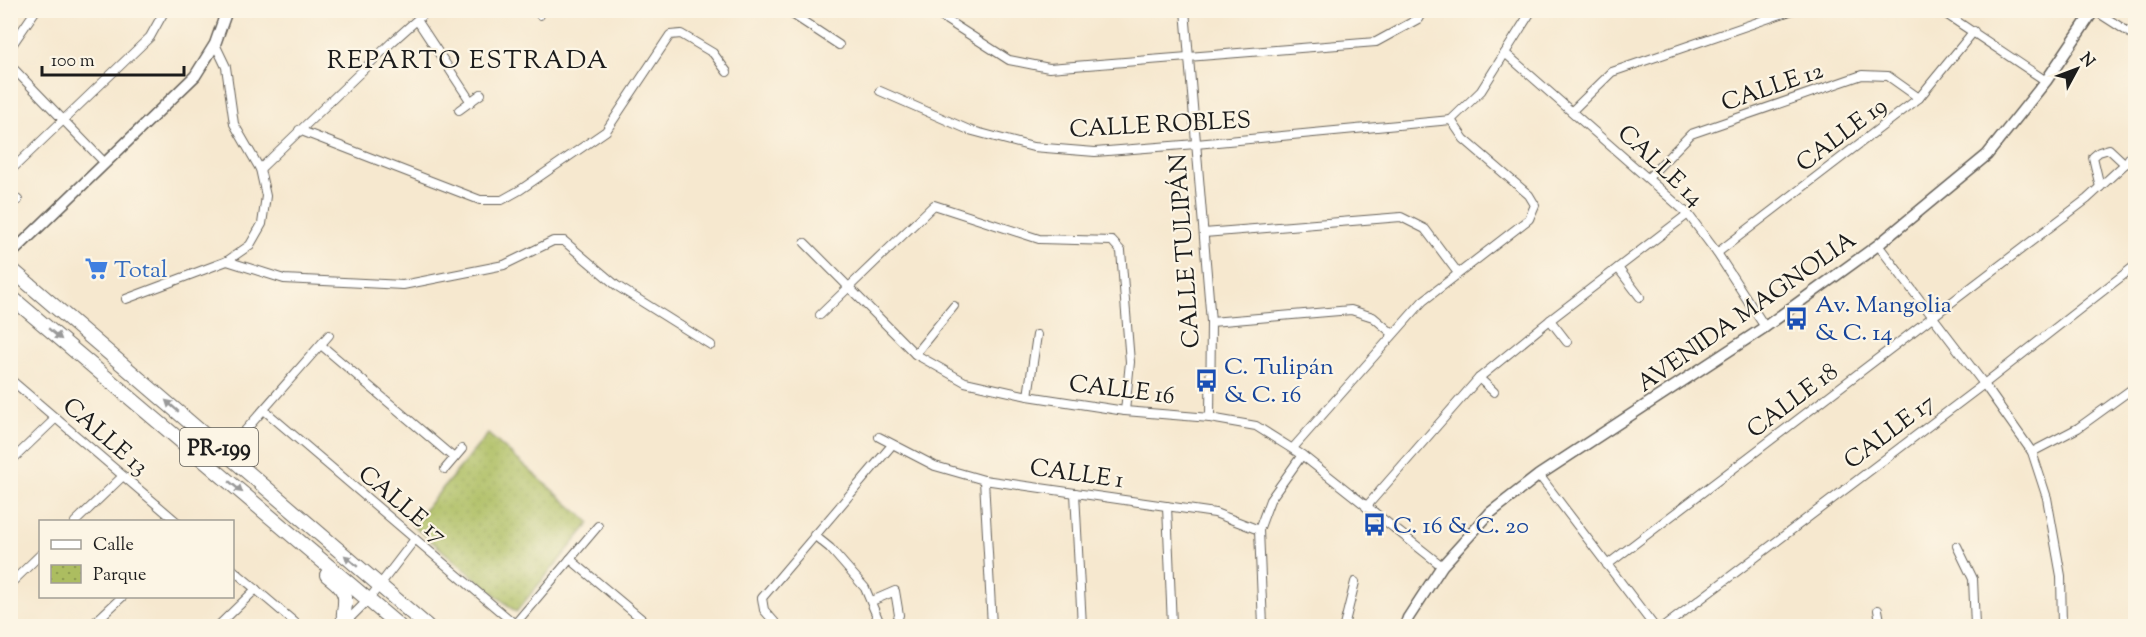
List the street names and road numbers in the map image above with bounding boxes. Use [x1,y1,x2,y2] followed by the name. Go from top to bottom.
[1717,55,1828,121] street label: CALLE 12
[1790,90,1895,181] street label: CALLE 19
[1068,104,1252,148] street label: CALLE ROBLES
[1609,118,1710,215] street label: CALLE 14
[1162,152,1210,349] street label: CALLE TULIPÁN
[1631,224,1864,401] street label: AVENIDA MAGNOLIA
[1740,356,1846,447] street label: CALLE 18
[1067,368,1177,414] street label: CALLE 16
[1837,387,1943,478] street label: CALLE 17
[54,390,155,485] street label: CALLE 13
[180,428,258,466] road number: PR-199
[1028,452,1126,498] street label: CALLE 1
[350,458,453,553] street label: CALLE 17

